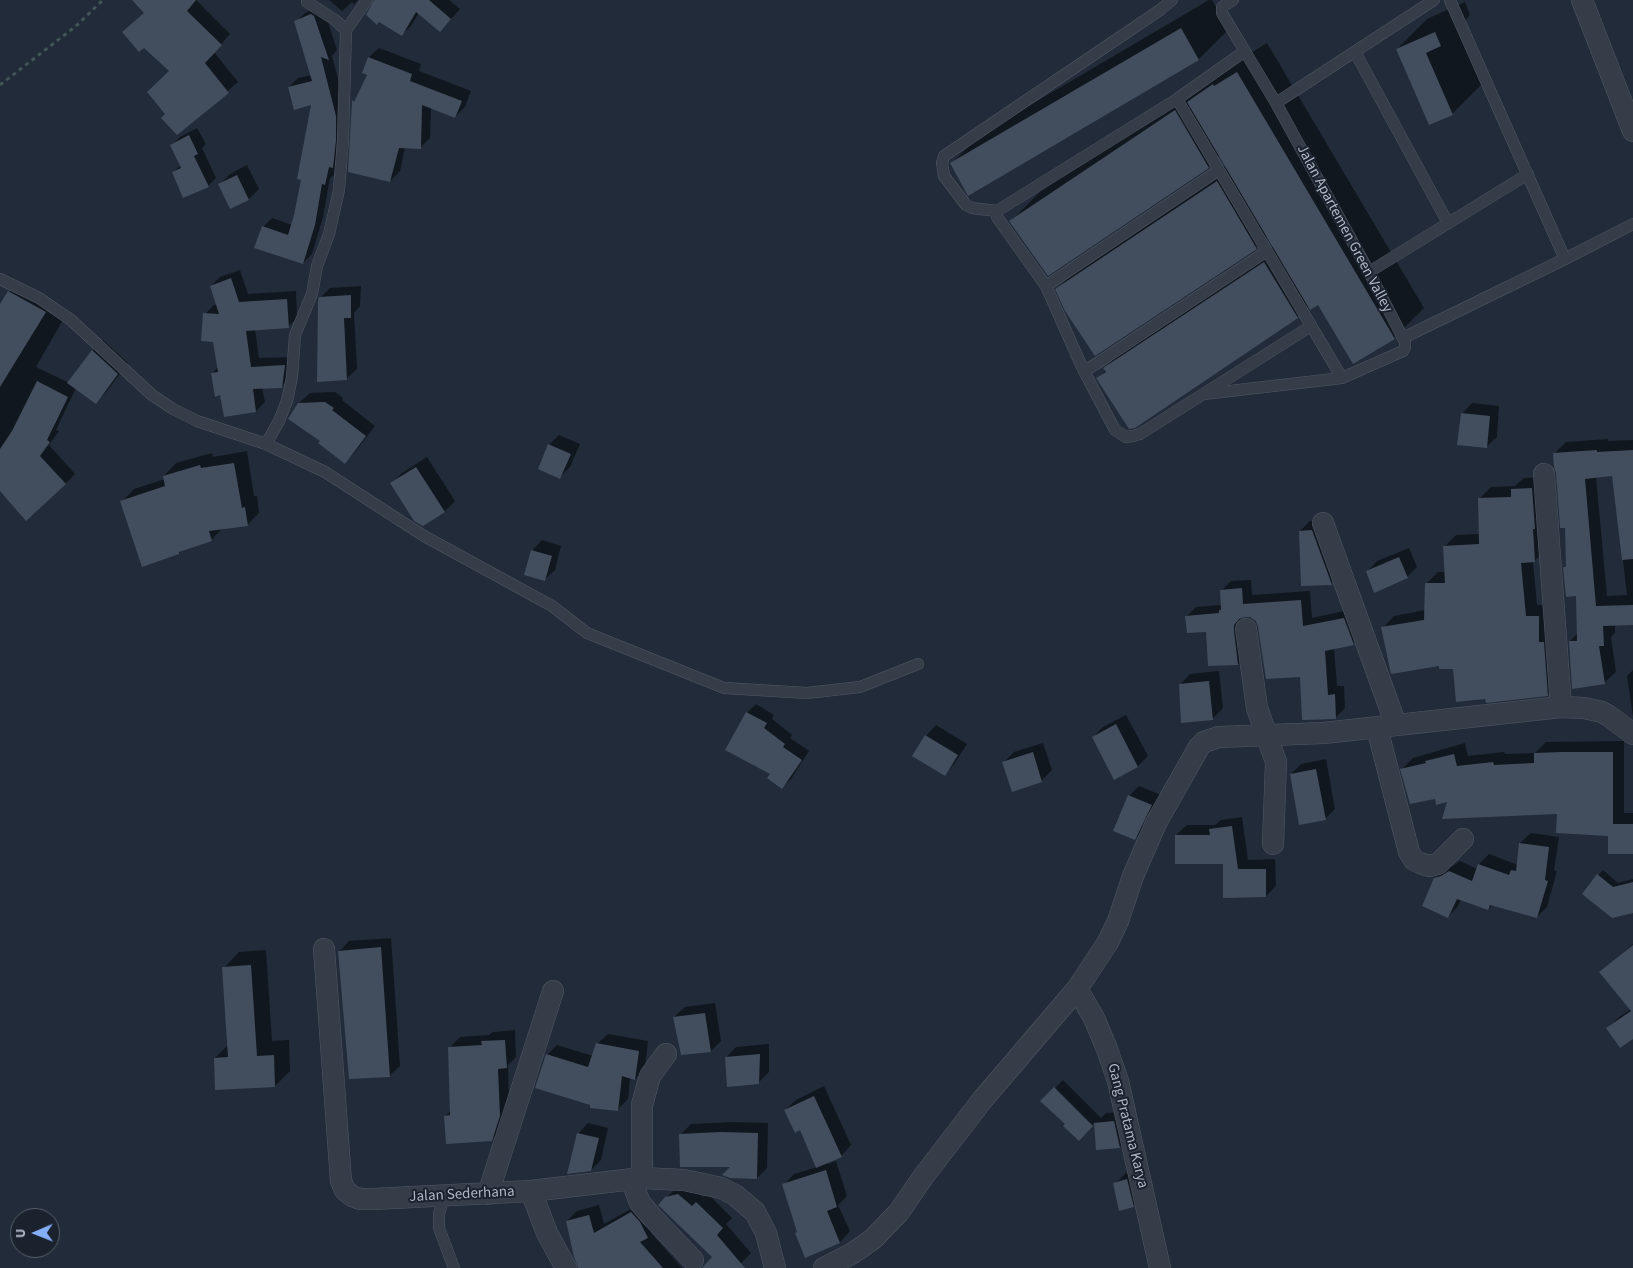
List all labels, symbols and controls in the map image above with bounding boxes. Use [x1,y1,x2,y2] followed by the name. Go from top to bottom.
[1292,142,1396,316] street label: Jalan Apartemen Green Valley
[1103,1062,1151,1190] street label: Gang Pratama Karya
[409,1183,515,1207] street label: Jalan Sederhana
[10,1208,60,1258] north arrow
[11,1228,31,1238] text: U

